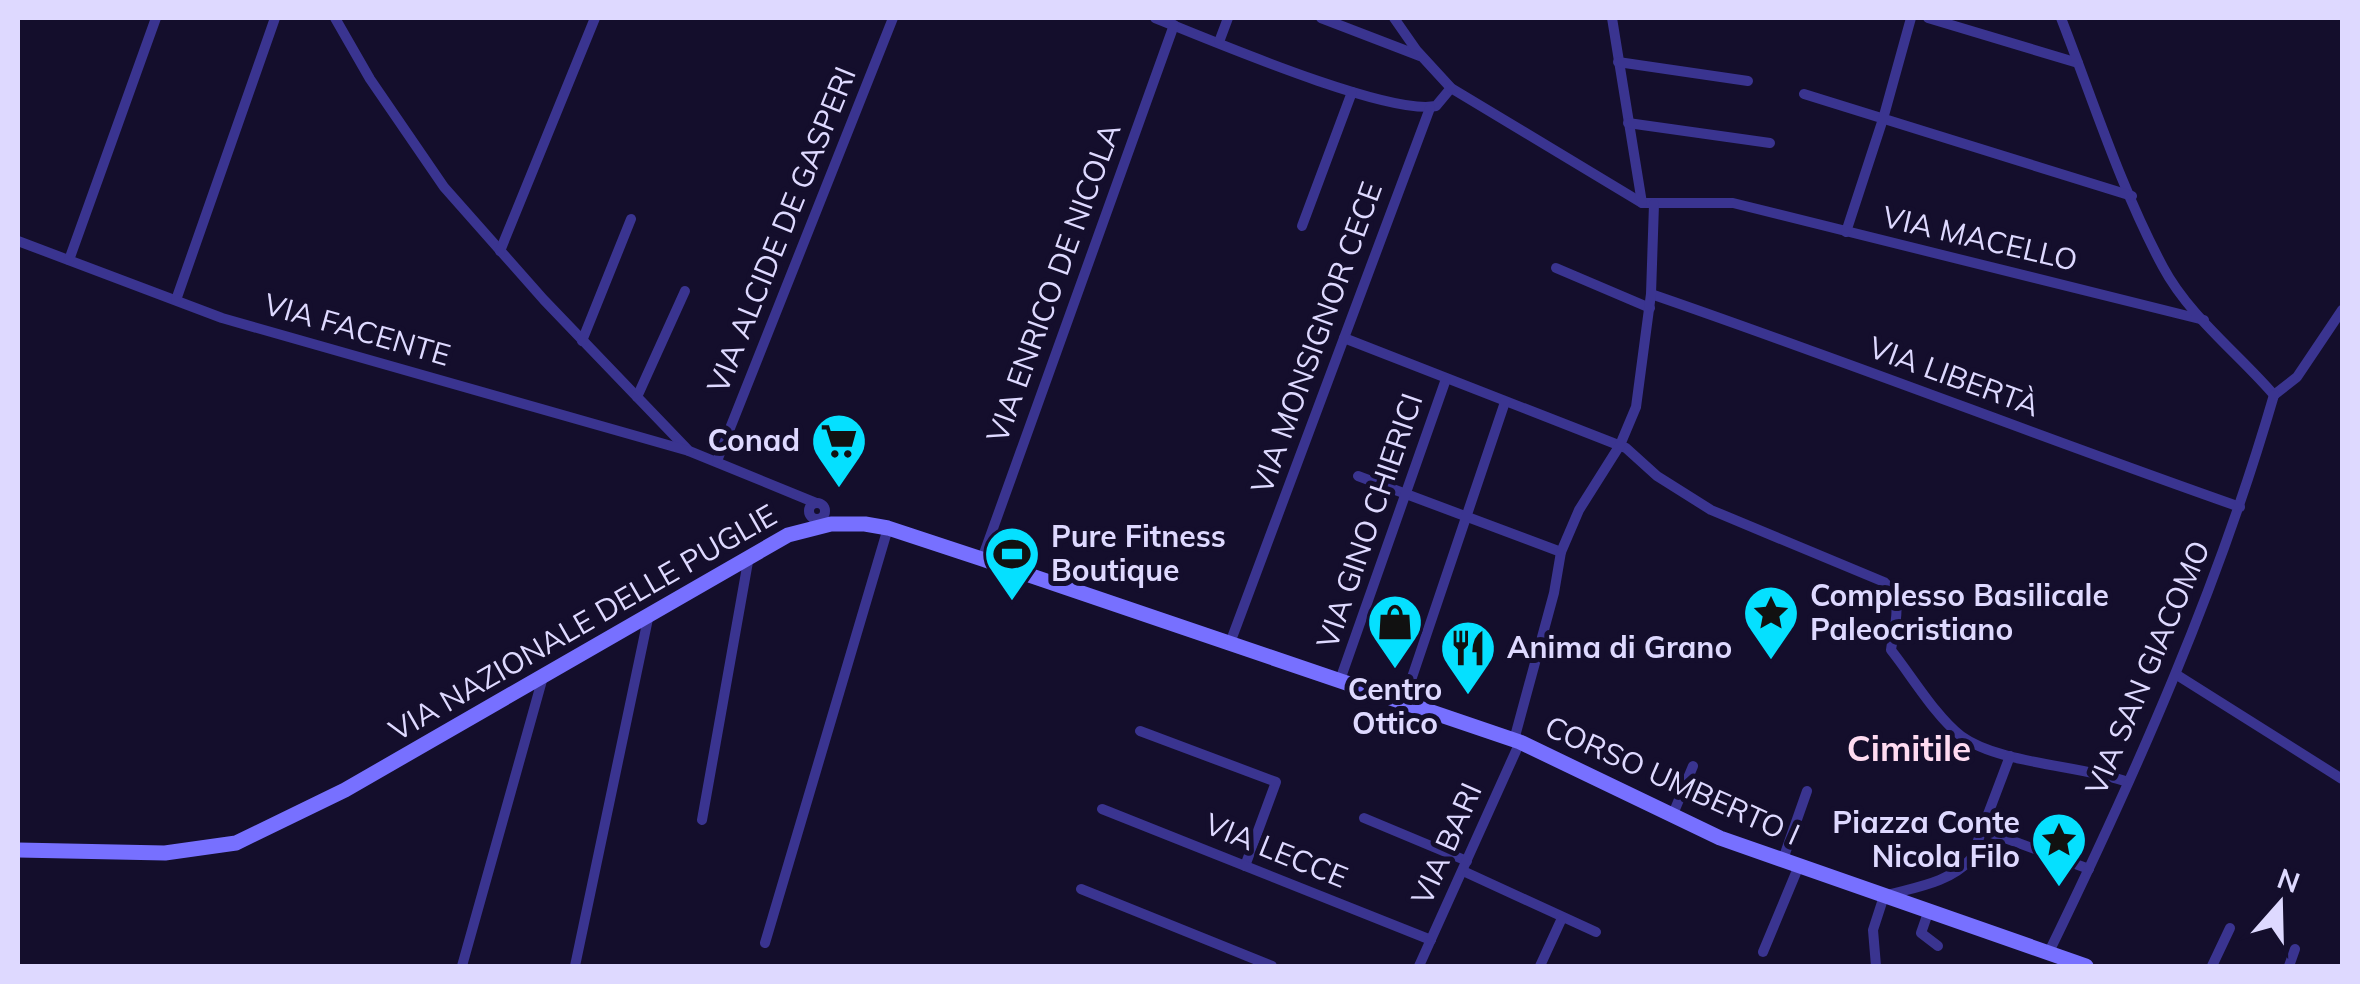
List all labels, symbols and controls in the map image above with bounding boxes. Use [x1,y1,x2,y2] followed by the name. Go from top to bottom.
[698,61,864,398] street label: VIA ALCIDE DE GASPERI
[978,118,1129,447] street label: VIA ENRICO DE NICOLA
[1242,177,1390,499] street label: VIA MONSIGNOR CECE
[1879,197,2081,279] street label: VIA MACELLO
[260,284,455,374] street label: VIA FACENTE
[1864,328,2045,424] street label: VIA LIBERTÀ
[1308,388,1431,653] street label: VIA GINO CHIERICI
[809,411,869,490] supermarket icon: Conad
[707,421,800,459] place label: Conad
[382,495,783,749] street label: VIA NAZIONALE DELLE PUGLIE
[1051,517,1226,589] place label: Pure Fitness Boutique
[982,524,1042,603] sports icon: Pure Fitness Boutique
[2076,535,2218,801] street label: VIA SAN GIACOMO
[1810,576,2109,648] place label: Complesso Basilicale Paleocristiano
[1741,583,1801,662] place icon: Complesso Basilicale Paleocristiano
[1365,592,1425,671] shop icon: Centro Ottico
[1438,618,1498,697] restaurant icon: Anima di Grano
[1507,628,1732,666] place label: Anima di Grano
[1348,670,1442,742] place label: Centro Ottico
[1539,707,1806,853] street label: CORSO UMBERTO I
[1847,726,1971,770] district label: Cimitile
[1402,777,1490,910] street label: VIA BARI
[1832,803,2020,875] place label: Piazza Conte Nicola Filo
[1199,804,1353,896] street label: VIA LECCE
[2029,810,2089,889] place icon: Piazza Conte Nicola Filo
[2230,854,2330,954] north arrow
[2273,860,2305,900] text: N

